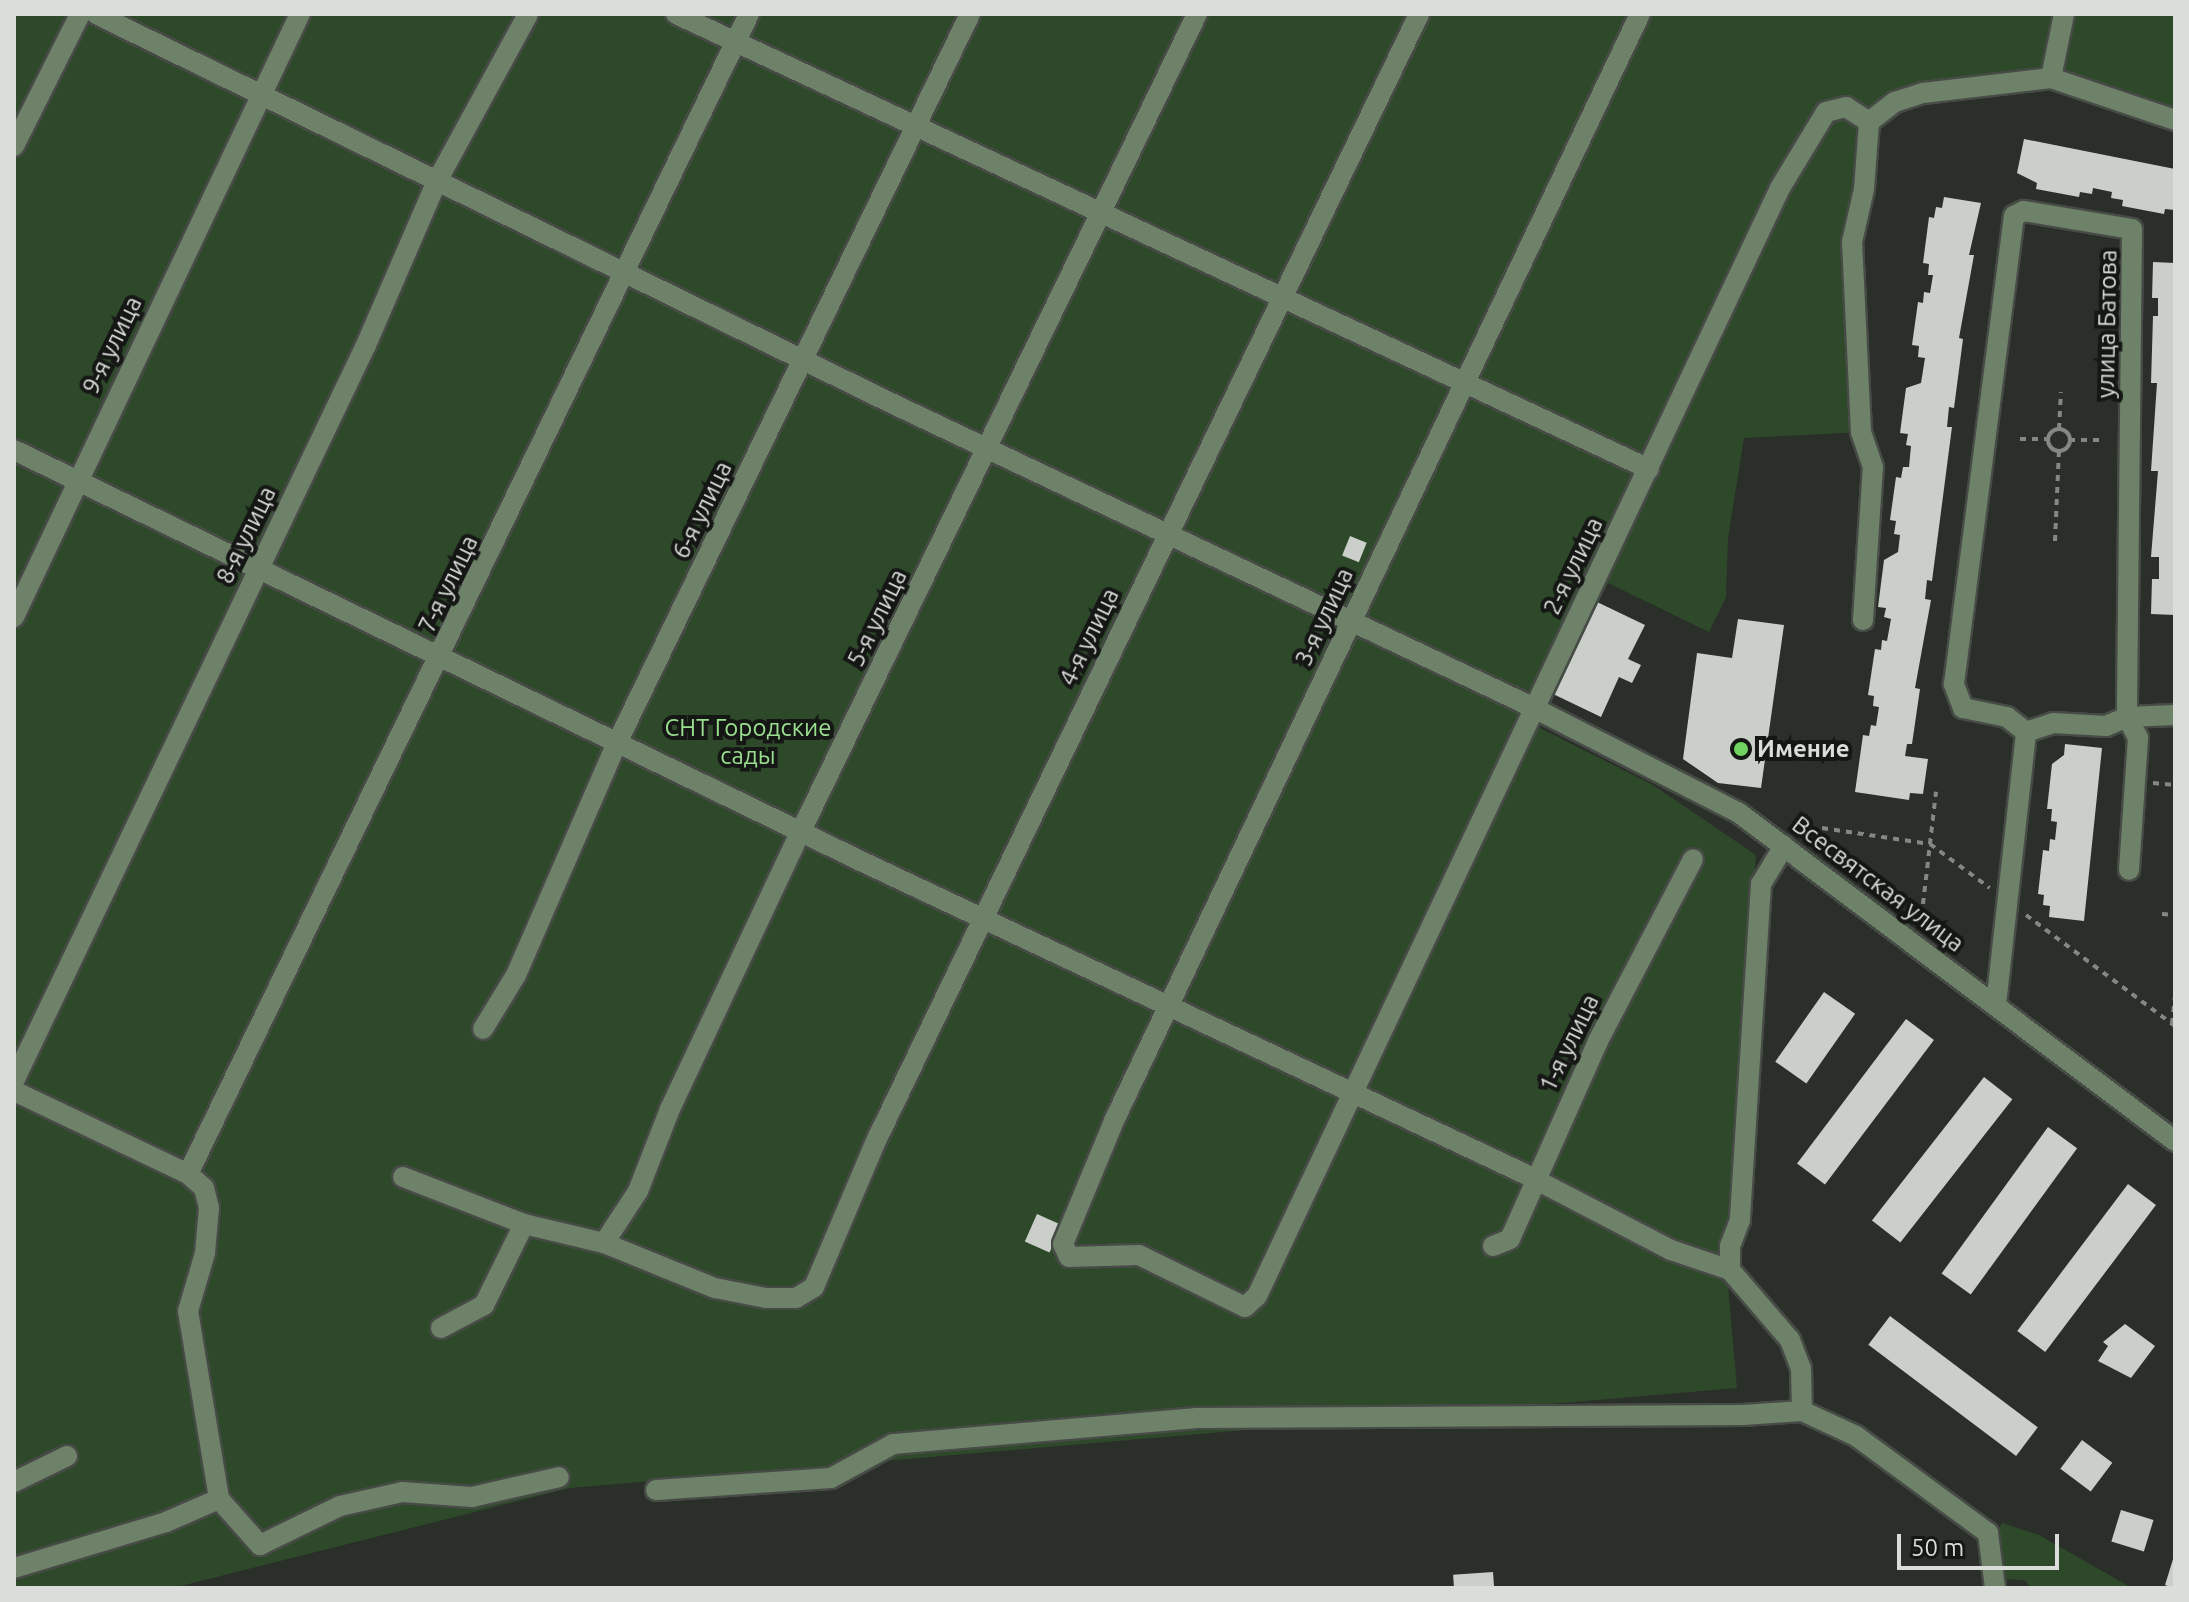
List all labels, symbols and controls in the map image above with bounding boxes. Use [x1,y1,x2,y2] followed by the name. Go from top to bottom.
[2091,249,2123,399] street label: улица Батова
[76,292,148,398] street label: 9-я улица
[666,457,738,563] street label: 6-я улица
[210,482,282,588] street label: 8-я улица
[1537,513,1609,619] street label: 2-я улица
[412,531,484,637] street label: 7-я улица
[1289,564,1359,670] street label: 3-я улица
[841,565,913,671] street label: 5-я улица
[1053,584,1125,690] street label: 4-я улица
[665,714,831,770] park label: СНТ Городские сады
[1757,735,1849,763] place label: Имение
[1732,740,1750,758] marker: Имение
[1786,810,1970,958] street label: Всесвятская улица
[1533,990,1605,1096] street label: 1-я улица
[1901,1518,2063,1568] scale bar
[1911,1534,1964,1561] text: 50 m

